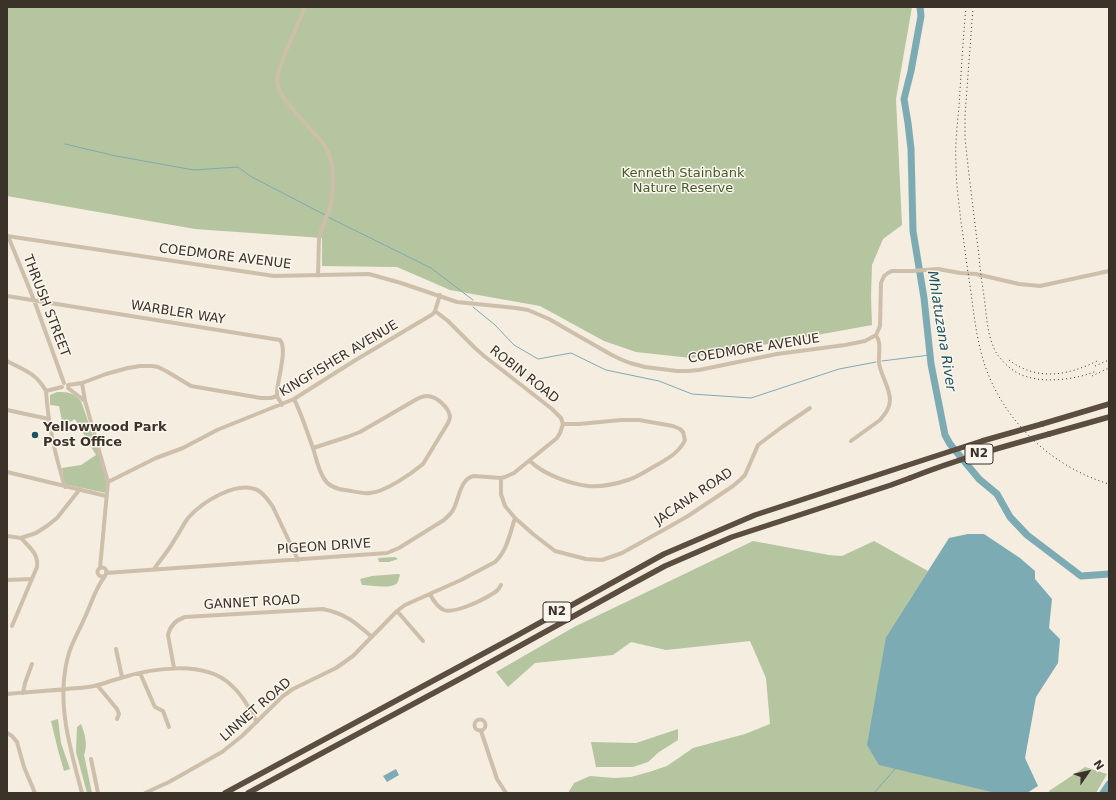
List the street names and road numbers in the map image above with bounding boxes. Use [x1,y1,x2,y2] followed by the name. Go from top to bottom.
[158,241,292,273] street label: COEDMORE AVENUE
[19,253,73,359] street label: THRUSH STREET
[130,298,226,328] street label: WARBLER WAY
[277,317,401,401] street label: KINGFISHER AVENUE
[687,331,821,367] street label: COEDMORE AVENUE
[486,343,562,407] street label: ROBIN ROAD
[965,444,993,464] road number: N2
[652,465,736,529] street label: JACANA ROAD
[277,536,371,558] street label: PIGEON DRIVE
[203,593,301,613] street label: GANNET ROAD
[543,602,571,622] road number: N2
[217,675,295,745] street label: LINNET ROAD

